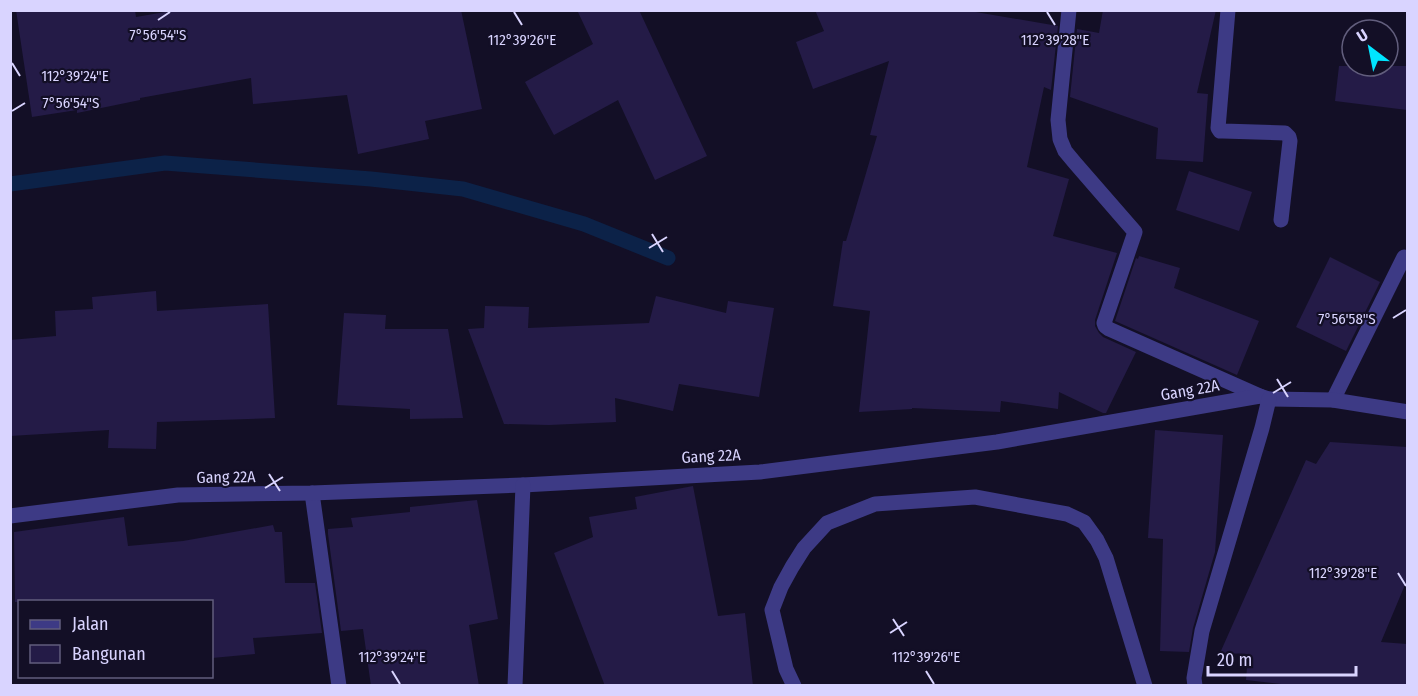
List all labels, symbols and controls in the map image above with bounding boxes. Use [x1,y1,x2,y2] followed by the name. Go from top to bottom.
[1340,18,1400,78] north arrow
[1353,25,1371,46] text: U
[130,26,186,44] text: 7°56'54"S
[488,31,556,49] text: 112°39'26"E
[1021,31,1089,49] text: 112°39'28"E
[41,67,109,85] text: 112°39'24"E
[43,94,99,112] text: 7°56'54"S
[1318,310,1376,328] text: 7°56'58"S
[1159,375,1221,405] street label: Gang 22A
[681,445,742,467] street label: Gang 22A
[196,467,256,487] street label: Gang 22A
[1309,564,1377,582] text: 112°39'28"E
[18,600,213,678] legend
[72,613,109,635] text: Jalan
[1208,639,1356,677] scale bar
[72,643,146,665] text: Bangunan
[358,648,426,666] text: 112°39'24"E
[892,648,960,666] text: 112°39'26"E
[1217,649,1252,671] text: 20 m

